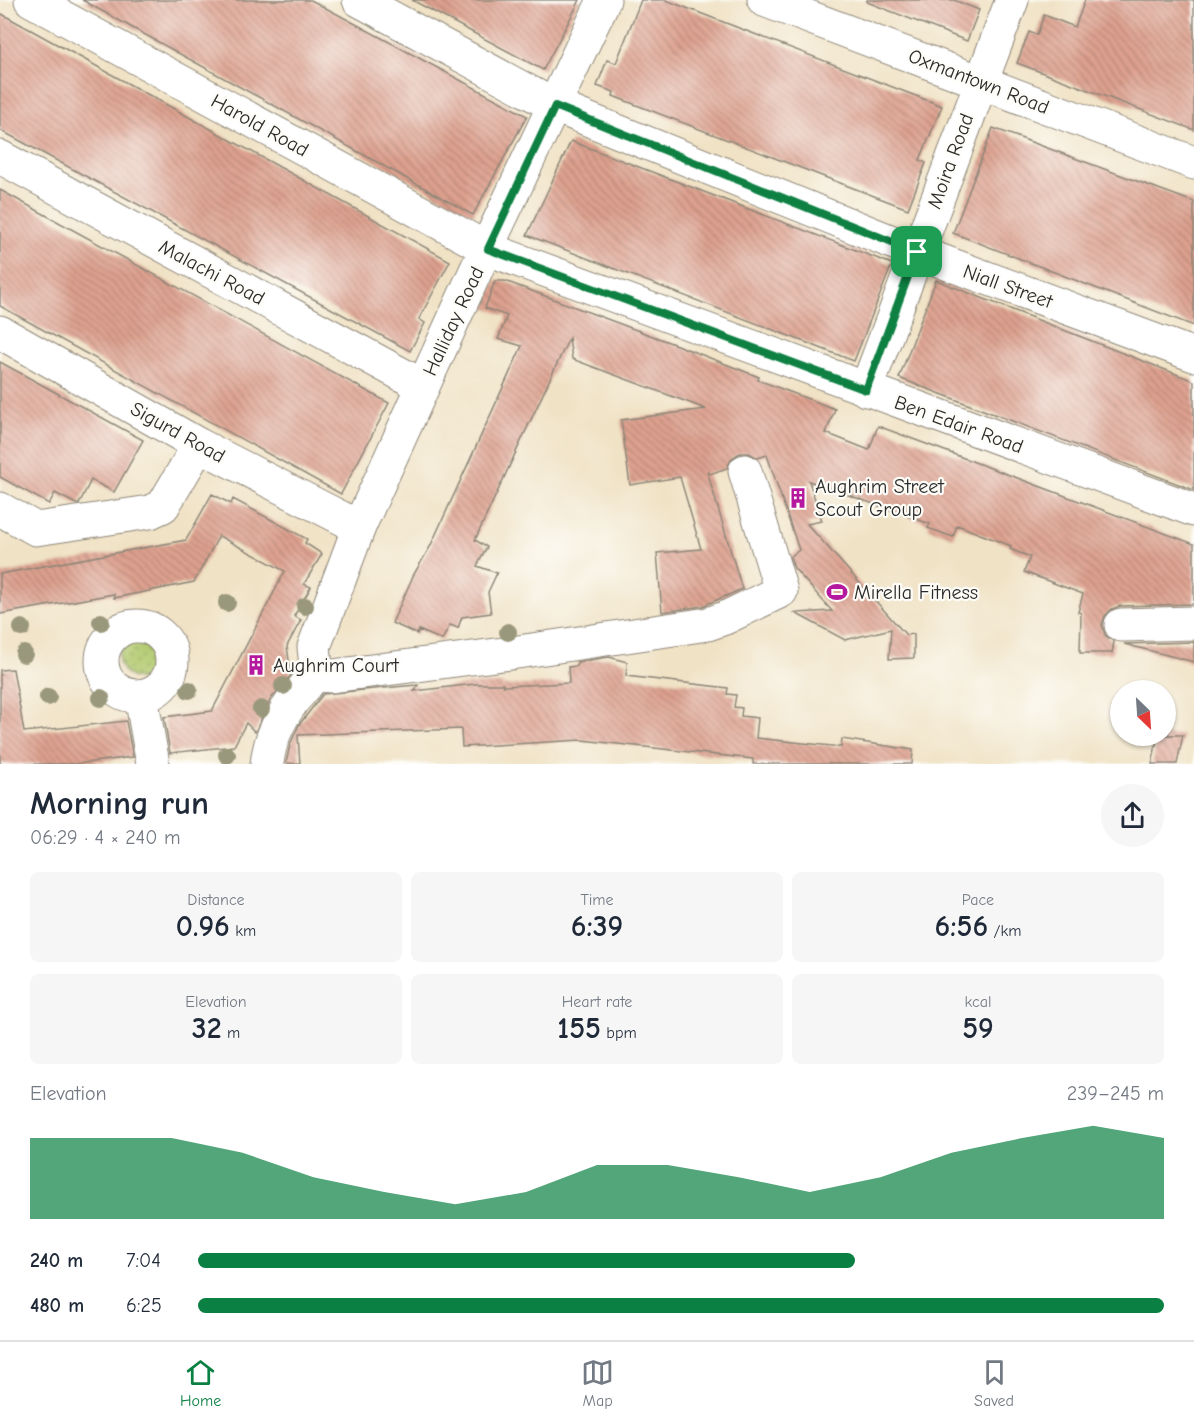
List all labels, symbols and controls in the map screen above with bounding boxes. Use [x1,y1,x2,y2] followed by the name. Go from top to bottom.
[905,44,1052,119] street label: Oxmantown Road
[207,89,312,162] street label: Harold Road
[923,110,978,212] street label: Moira Road
[891,226,942,277] pin
[155,235,269,310] street label: Malachi Road
[900,235,933,268] icon: arrive
[960,260,1057,314] street label: Niall Street
[418,263,489,379] street label: Halliday Road
[891,390,1026,458] street label: Ben Edair Road
[127,397,229,468] street label: Sigurd Road
[815,475,945,521] place label: Aughrim Street Scout Group
[786,486,810,510] building icon: Aughrim Street Scout Group
[825,580,849,604] sports icon: Mirella Fitness
[854,581,978,604] place label: Mirella Fitness
[244,653,268,677] building icon: Aughrim Court
[273,654,400,677] place label: Aughrim Court
[1110,680,1176,746] north arrow
[1110,680,1176,746] map controls
[30,784,209,822] text: Morning run
[1101,784,1164,847] button: share
[30,826,181,849] text: 06:29 · 4 × 240 m
[187,891,245,909] text: Distance
[580,891,614,909] text: Time
[962,891,994,909] text: Pace
[176,909,230,944] text: 0.96
[571,909,623,944] text: 6:39
[935,909,988,944] text: 6:56
[230,922,256,940] text: km
[988,922,1021,940] text: /km
[185,993,247,1011] text: Elevation
[562,993,632,1011] text: Heart rate
[965,993,991,1011] text: kcal
[192,1011,222,1046] text: 32
[557,1011,601,1046] text: 155
[962,1011,994,1046] text: 59
[222,1024,240,1042] text: m
[601,1024,637,1042] text: bpm
[30,1082,107,1105] text: Elevation
[1067,1082,1164,1105] text: 239–245 m
[30,1249,83,1272] text: 240 m
[126,1249,161,1272] text: 7:04
[30,1294,84,1317] text: 480 m
[126,1294,162,1317] text: 6:25
[180,1356,221,1410] tab: Home
[581,1356,614,1410] tab: Map
[974,1356,1014,1410] tab: Saved

